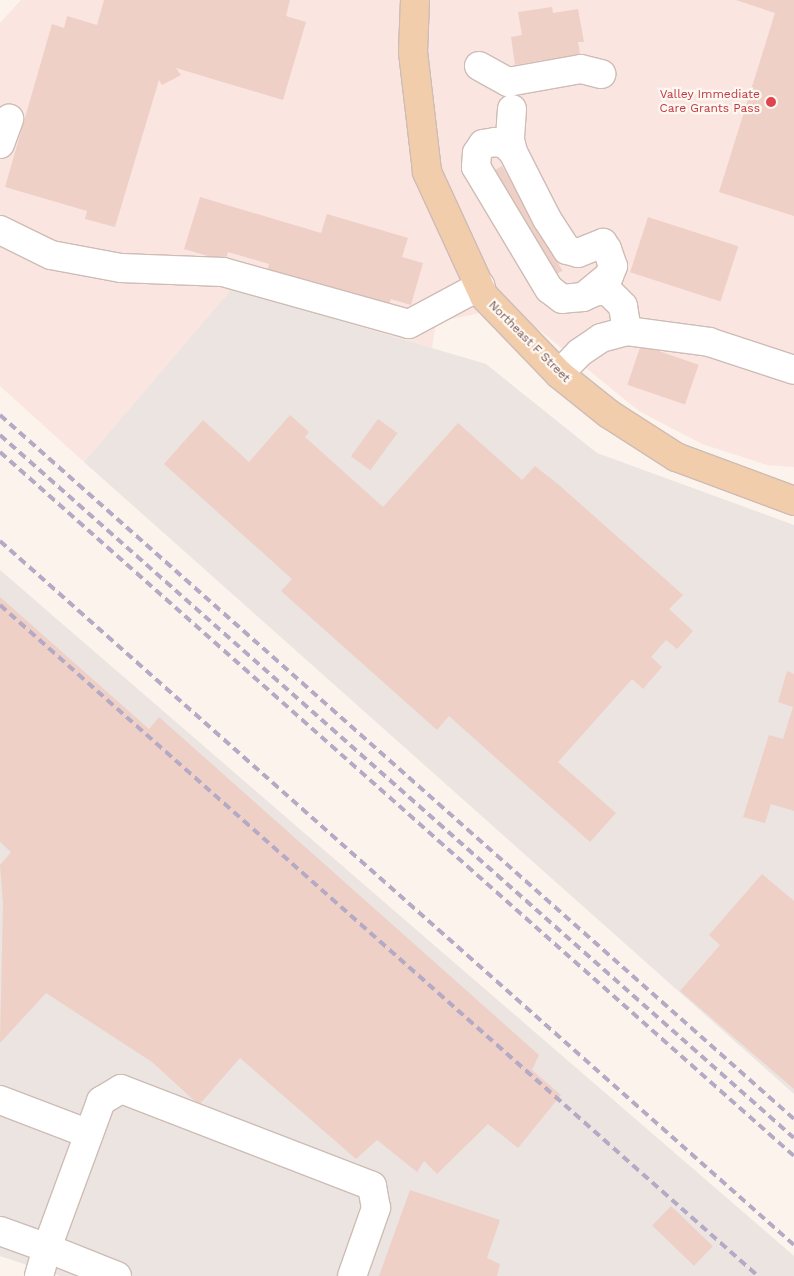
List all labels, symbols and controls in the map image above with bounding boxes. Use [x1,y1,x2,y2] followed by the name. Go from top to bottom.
[659,88,760,116] place label: Valley Immediate Care Grants Pass
[764,95,778,109] marker: Valley Immediate Care Grants Pass
[485,298,573,386] street label: Northeast F Street

